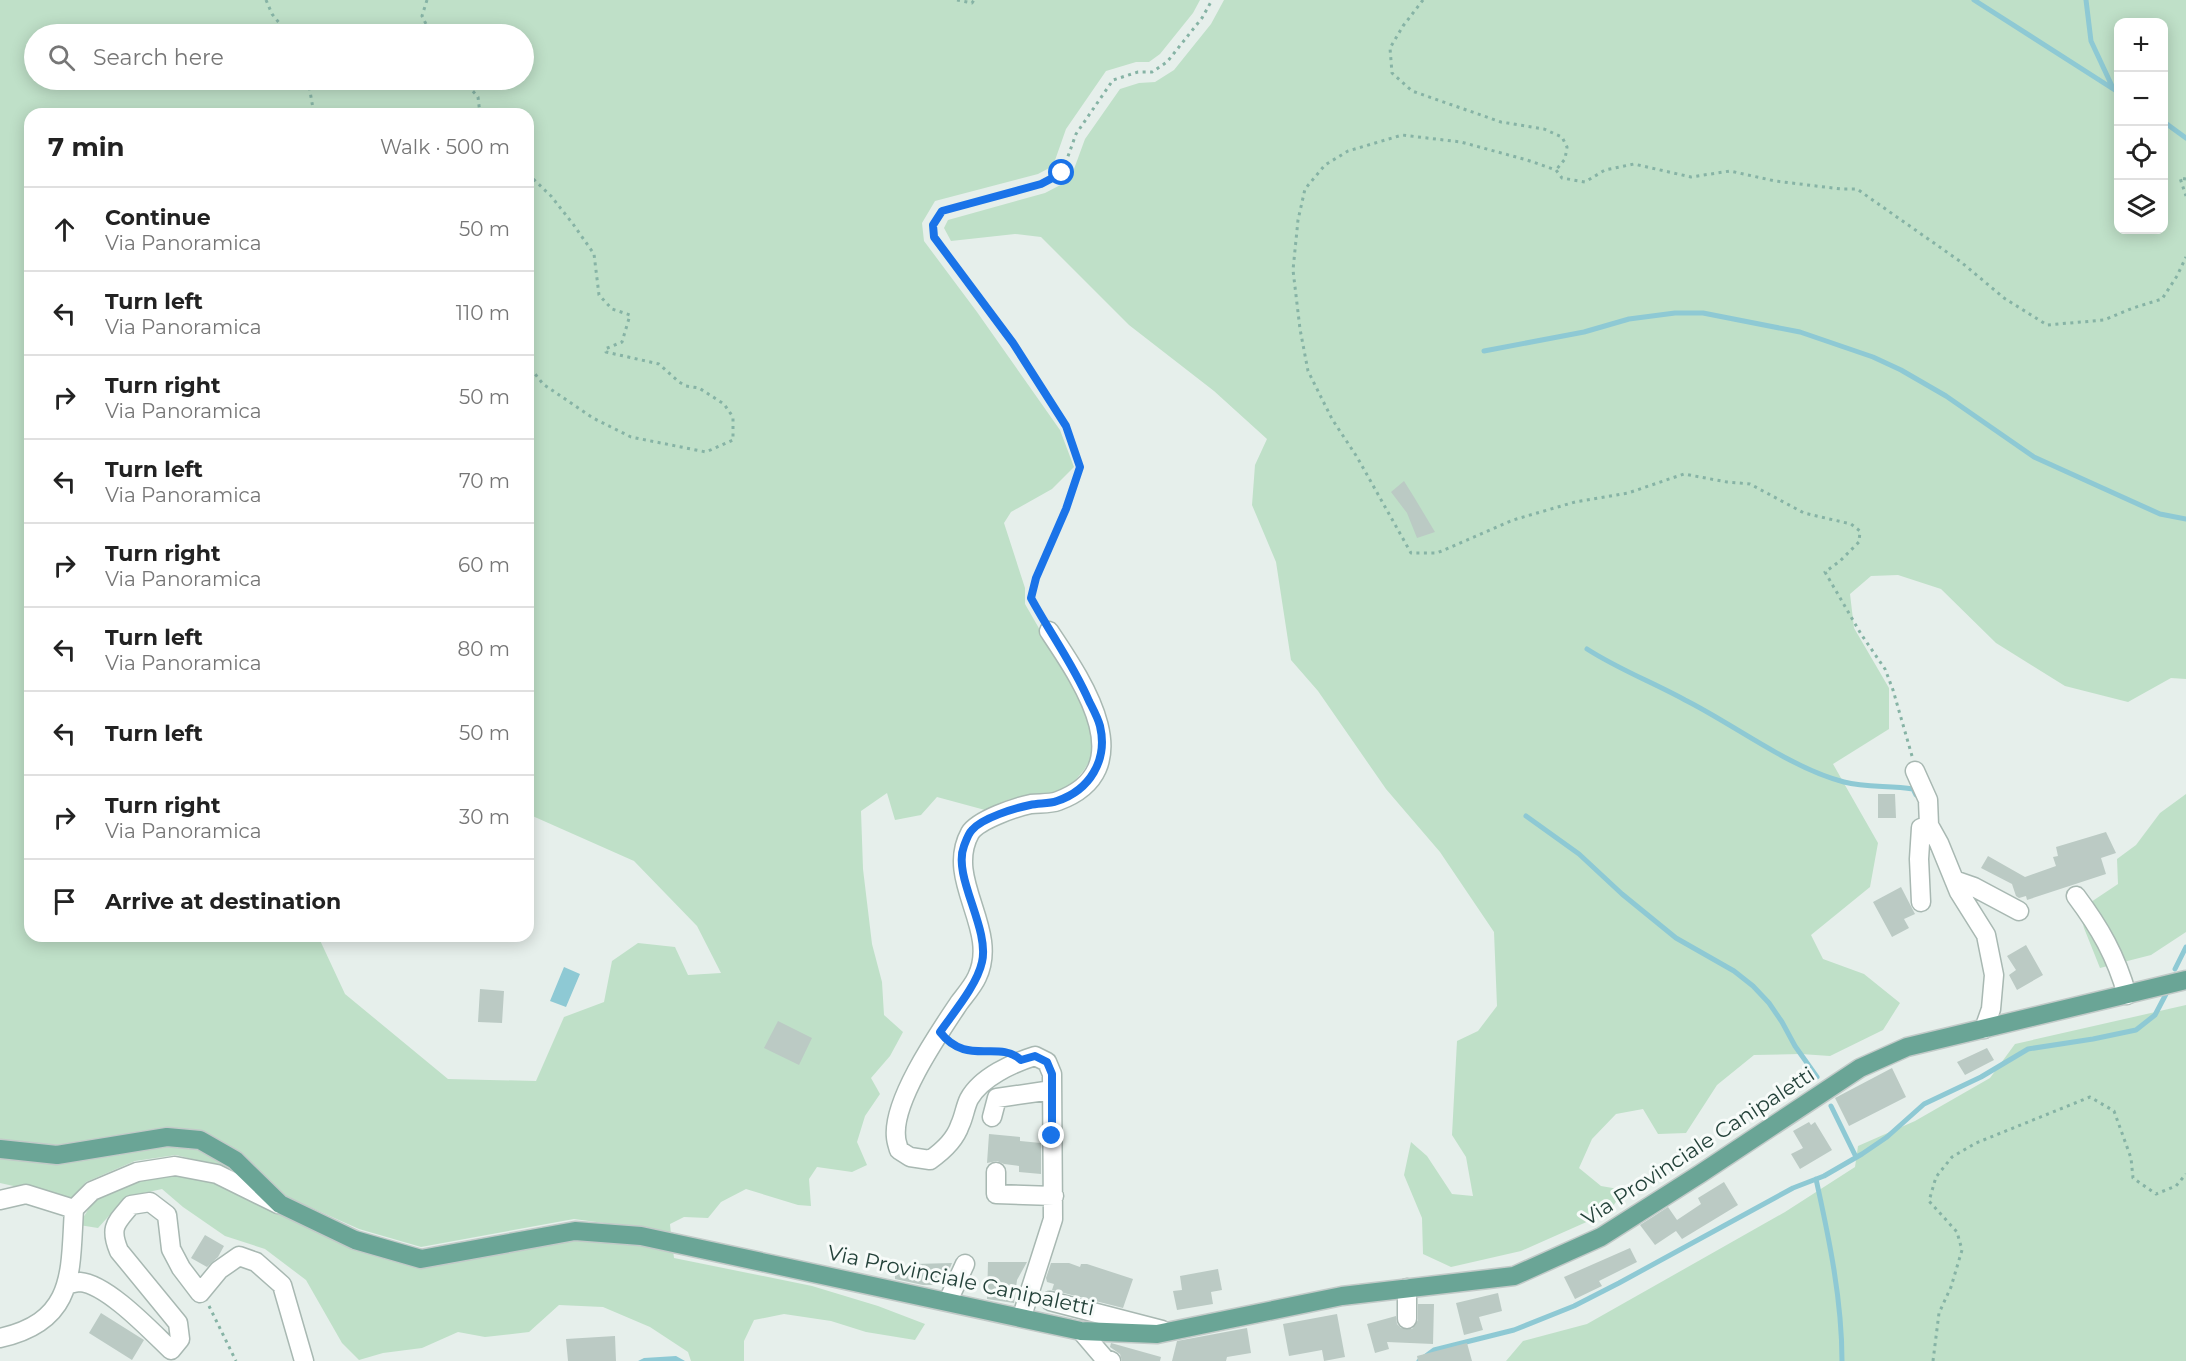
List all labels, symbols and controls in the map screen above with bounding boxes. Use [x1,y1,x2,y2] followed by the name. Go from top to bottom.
[2114,18,2168,234] map controls
[2114,18,2168,72] button: +
[24,24,534,90] search box
[45,41,78,74] icon: search
[93,44,224,71] text: Search here
[2114,72,2168,126] button: −
[2114,126,2168,180] button: locate
[48,131,125,163] text: 7 min
[380,135,510,159] text: Walk · 500 m
[1048,159,1074,185] route start
[2114,180,2168,234] button: layers
[105,204,211,231] text: Continue
[48,213,81,246] icon: ahead
[459,217,510,241] text: 50 m
[105,231,262,255] text: Via Panoramica
[105,288,203,315] text: Turn left
[48,297,81,330] icon: left
[456,301,510,325] text: 110 m
[105,315,262,339] text: Via Panoramica
[105,372,220,399] text: Turn right
[48,381,81,414] icon: right
[459,385,510,409] text: 50 m
[105,399,262,423] text: Via Panoramica
[105,456,203,483] text: Turn left
[48,465,81,498] icon: left
[459,469,510,493] text: 70 m
[105,483,262,507] text: Via Panoramica
[105,540,220,567] text: Turn right
[48,549,81,582] icon: right
[458,553,510,577] text: 60 m
[105,567,262,591] text: Via Panoramica
[105,624,203,651] text: Turn left
[48,633,81,666] icon: left
[458,637,510,661] text: 80 m
[105,651,262,675] text: Via Panoramica
[48,717,81,750] icon: left
[105,720,203,747] text: Turn left
[459,721,510,745] text: 50 m
[105,792,220,819] text: Turn right
[48,801,81,834] icon: right
[459,805,510,829] text: 30 m
[105,819,262,843] text: Via Panoramica
[48,885,81,918] icon: arrive
[105,888,341,915] text: Arrive at destination
[1577,1061,1819,1231] street label: Via Provinciale Canipaletti
[1038,1122,1064,1148] route end
[825,1239,1097,1321] street label: Via Provinciale Canipaletti

